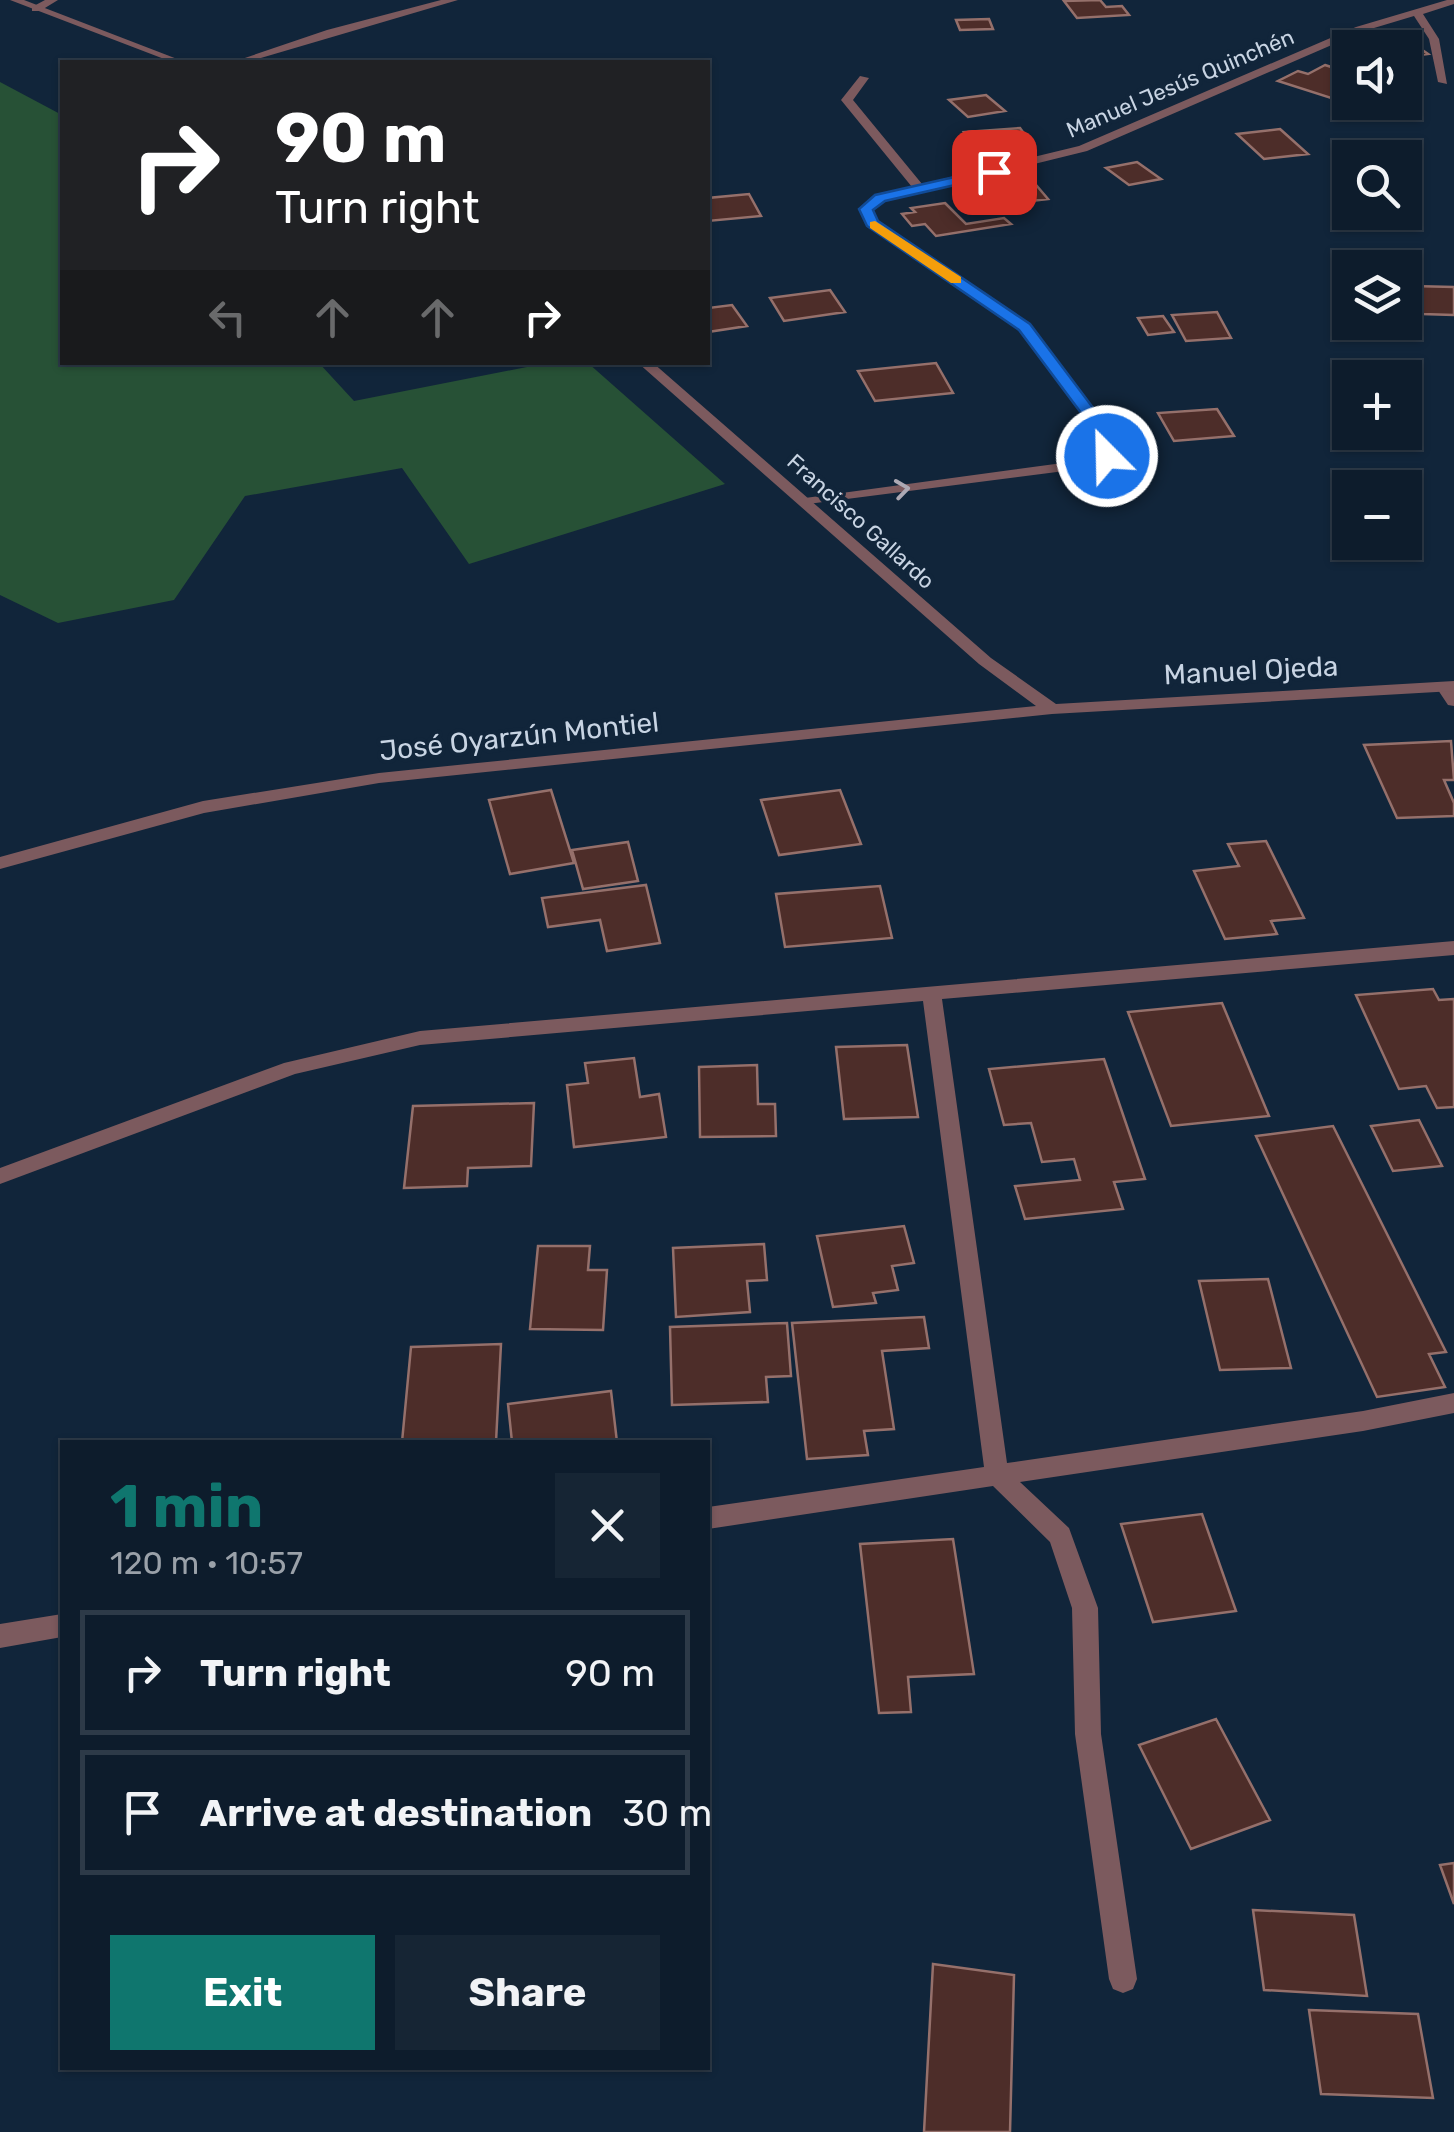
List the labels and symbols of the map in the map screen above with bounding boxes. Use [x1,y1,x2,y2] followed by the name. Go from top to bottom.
[1062,23,1298,144] street label: Manuel Jesús Quinchén
[952,130,1037,215] pin
[1055,404,1159,508] position arrow
[781,448,940,595] street label: Francisco Gallardo
[894,480,910,501] one-way arrow
[1163,649,1339,692] street label: Manuel Ojeda
[378,705,660,768] street label: José Oyarzún Montiel

